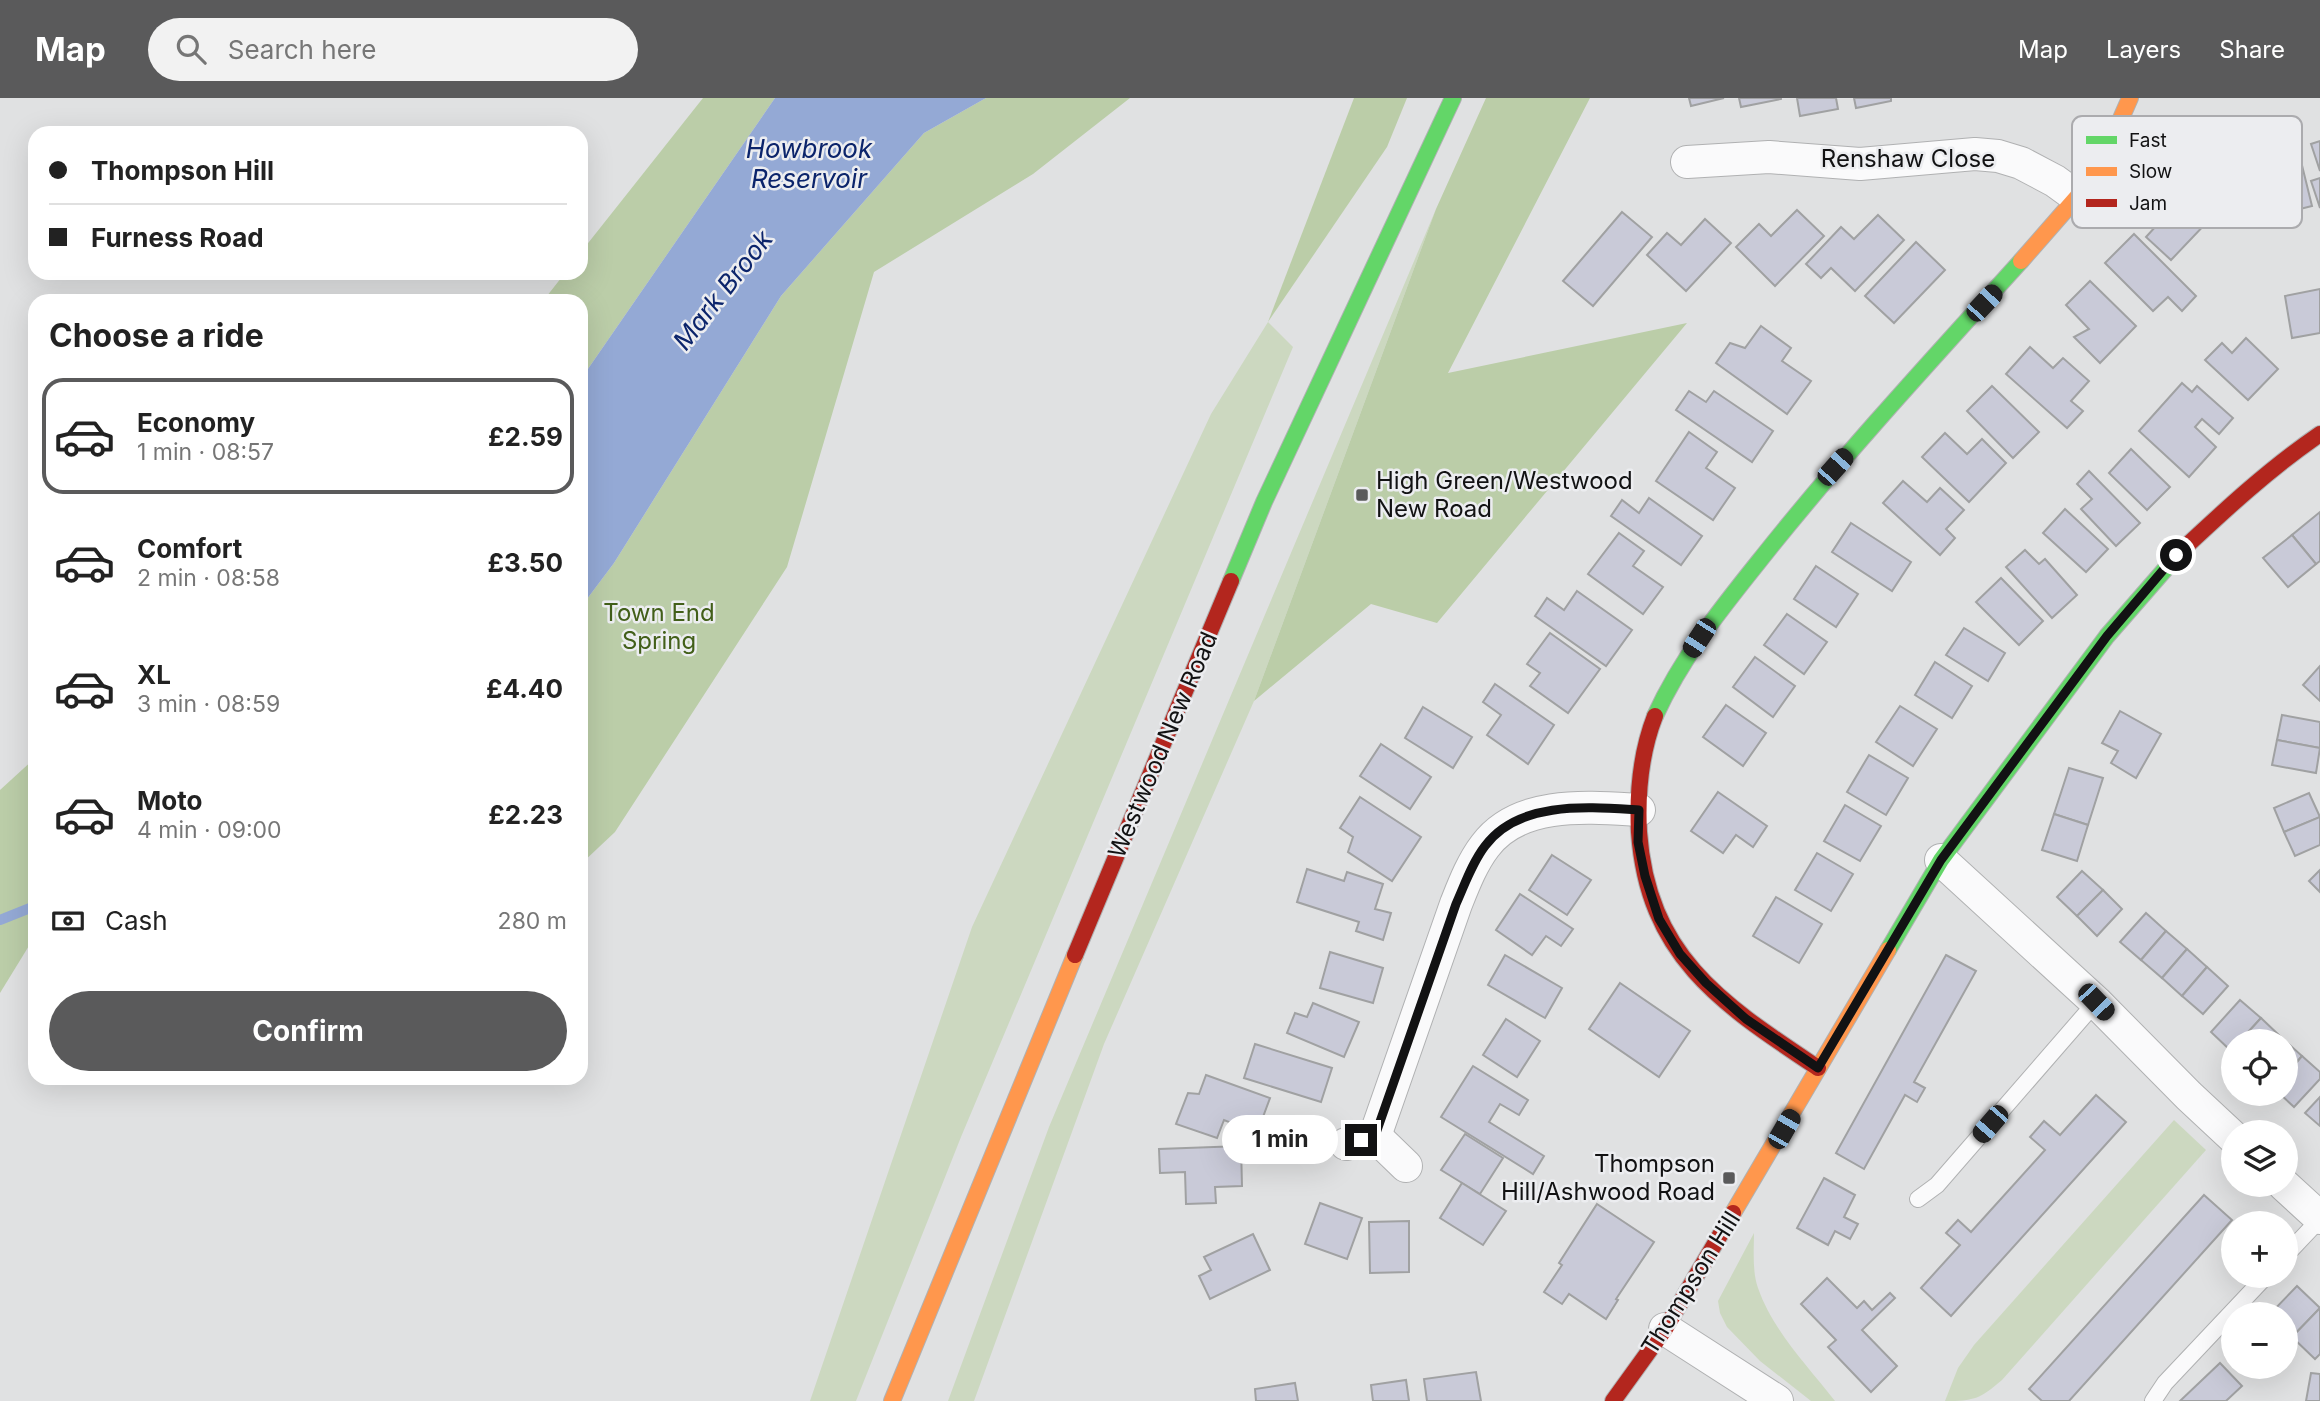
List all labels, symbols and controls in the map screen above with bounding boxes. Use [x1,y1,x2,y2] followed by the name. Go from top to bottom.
[148,18,638,81] search box
[35,29,106,69] text: Map
[172,30,210,68] icon: search
[228,34,376,65] text: Search here
[2018,35,2068,64] text: Map
[2106,35,2181,64] text: Layers
[2219,35,2285,64] text: Share
[2072,116,2302,228] legend
[2129,129,2167,152] text: Fast
[746,133,873,194] water label: Howbrook Reservoir
[1821,144,1995,173] street label: Renshaw Close
[91,155,274,186] text: Thompson Hill
[2129,160,2172,183] text: Slow
[2129,192,2167,215] text: Jam
[91,222,264,253] text: Furness Road
[666,223,779,356] water label: Mark Brook
[1962,280,2007,326] car
[49,316,264,355] text: Choose a ride
[53,405,116,468] icon: car
[137,407,255,438] text: Economy
[488,421,563,452] text: £2.59
[137,438,274,466] text: 1 min · 08:57
[1814,444,1857,490] car
[1376,466,1633,523] place label: High Green/Westwood New Road
[1354,487,1370,503] marker: High Green/Westwood New Road
[53,531,116,594] icon: car
[137,533,242,564] text: Comfort
[2160,539,2192,571] route start
[487,547,563,578] text: £3.50
[137,564,280,592] text: 2 min · 08:58
[603,598,715,655] park label: Town End Spring
[1679,615,1720,661] car
[1102,627,1223,862] street label: Westwood New Road
[53,657,116,720] icon: car
[137,659,171,690] text: XL
[486,673,563,704] text: £4.40
[137,690,280,718] text: 3 min · 08:59
[53,783,116,846] icon: car
[137,785,202,816] text: Moto
[488,799,563,830] text: £2.23
[137,816,282,844] text: 4 min · 09:00
[49,902,87,940] icon: cash
[105,905,168,936] text: Cash
[498,907,567,935] text: 280 m
[2074,980,2119,1024] car
[49,991,567,1071] button: Confirm
[2221,1029,2298,1379] map controls
[2221,1029,2298,1106] button: locate
[1969,1101,2012,1147] car
[1765,1106,1804,1152] car
[1221,1116,1336,1164] callout: 1 min
[2221,1120,2298,1197] button: layers
[1345,1124,1377,1156] route end
[1252,1125,1308,1153] text: 1 min
[1501,1149,1715,1206] place label: Thompson Hill/Ashwood Road
[1721,1170,1737,1186] marker: Thompson Hill/Ashwood Road
[1635,1206,1746,1360] street label: Thompson Hill
[2221,1211,2298,1288] button: +
[2221,1302,2298,1379] button: −

